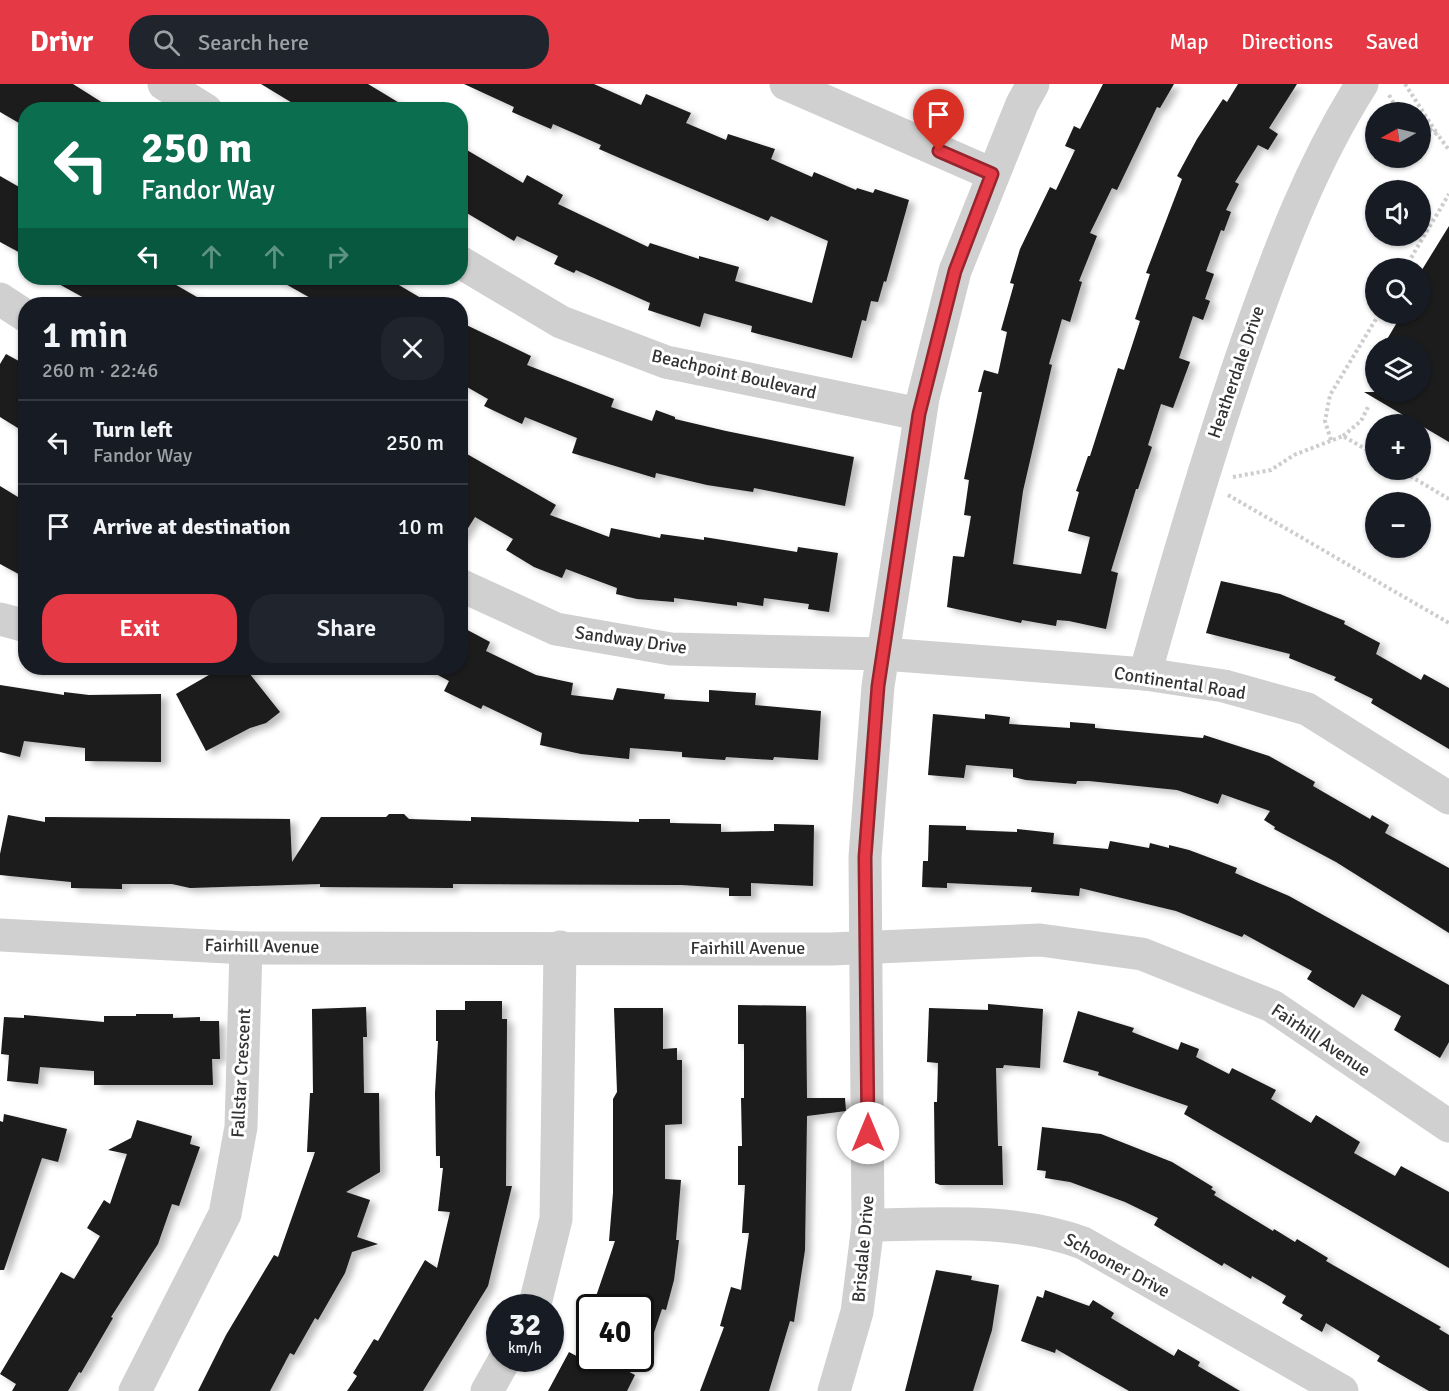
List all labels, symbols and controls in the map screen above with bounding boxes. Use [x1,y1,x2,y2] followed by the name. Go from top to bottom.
[129,15,549,69] search box
[30,25,93,59] text: Drivr
[150,26,183,59] icon: search
[198,29,309,56] text: Search here
[1170,29,1208,55] text: Map
[1241,29,1333,55] text: Directions
[1366,29,1419,55] text: Saved
[913,89,964,151] pin
[922,98,955,131] icon: arrive
[1365,102,1431,168] north arrow
[1365,102,1431,558] map controls
[141,123,252,174] text: 250 m
[42,126,120,204] icon: left
[141,174,275,207] text: Fandor Way
[1365,180,1431,246] button: sound
[132,240,165,273] icon: left
[195,240,228,273] icon: ahead
[258,240,291,273] icon: ahead
[321,240,354,273] icon: right
[1365,258,1431,324] button: search
[1203,303,1269,441] street label: Heatherdale Drive
[42,313,128,358] text: 1 min
[381,317,444,380] button: close
[1365,336,1431,402] button: layers
[649,344,819,404] street label: Beachpoint Boulevard
[42,358,158,383] text: 260 m · 22:46
[1365,414,1431,480] button: +
[93,416,173,443] text: Turn left
[42,426,75,459] icon: left
[386,429,444,456] text: 250 m
[93,443,192,468] text: Fandor Way
[1365,492,1431,558] button: −
[42,510,75,543] icon: arrive
[93,513,290,540] text: Arrive at destination
[398,513,444,540] text: 10 m
[42,594,237,663] button: Exit
[249,594,444,663] button: Share
[574,621,688,659] street label: Sandway Drive
[1113,662,1247,704] street label: Continental Road
[204,934,320,958] street label: Fairhill Avenue
[691,937,805,959] street label: Fairhill Avenue
[1267,999,1375,1081] street label: Fairhill Avenue
[227,1008,255,1138] street label: Fallstar Crescent
[836,1101,900,1165] position arrow
[847,1195,879,1303] street label: Brisdale Drive
[1060,1228,1174,1302] street label: Schooner Drive
[576,1294,654,1372] speed limit sign: 40
[509,1307,541,1344] text: 32
[508,1339,542,1357] text: km/h

